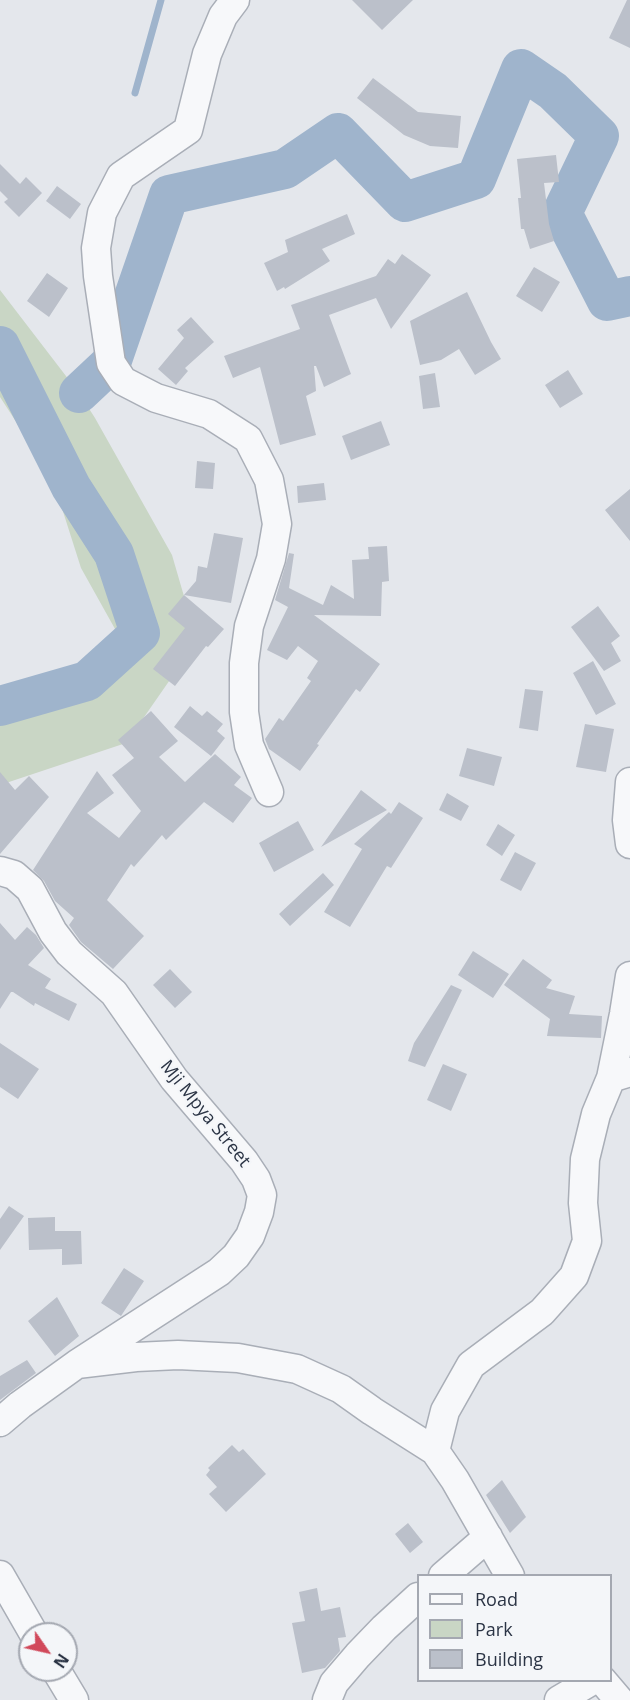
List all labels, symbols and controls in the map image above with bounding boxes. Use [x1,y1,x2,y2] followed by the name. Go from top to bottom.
[155,1056,255,1172] street label: Mji Mpya Street
[417,1574,612,1682] legend
[475,1587,518,1611] text: Road
[475,1617,513,1641] text: Park
[18,1622,78,1682] north arrow
[475,1647,543,1671] text: Building
[49,1649,74,1672] text: N

